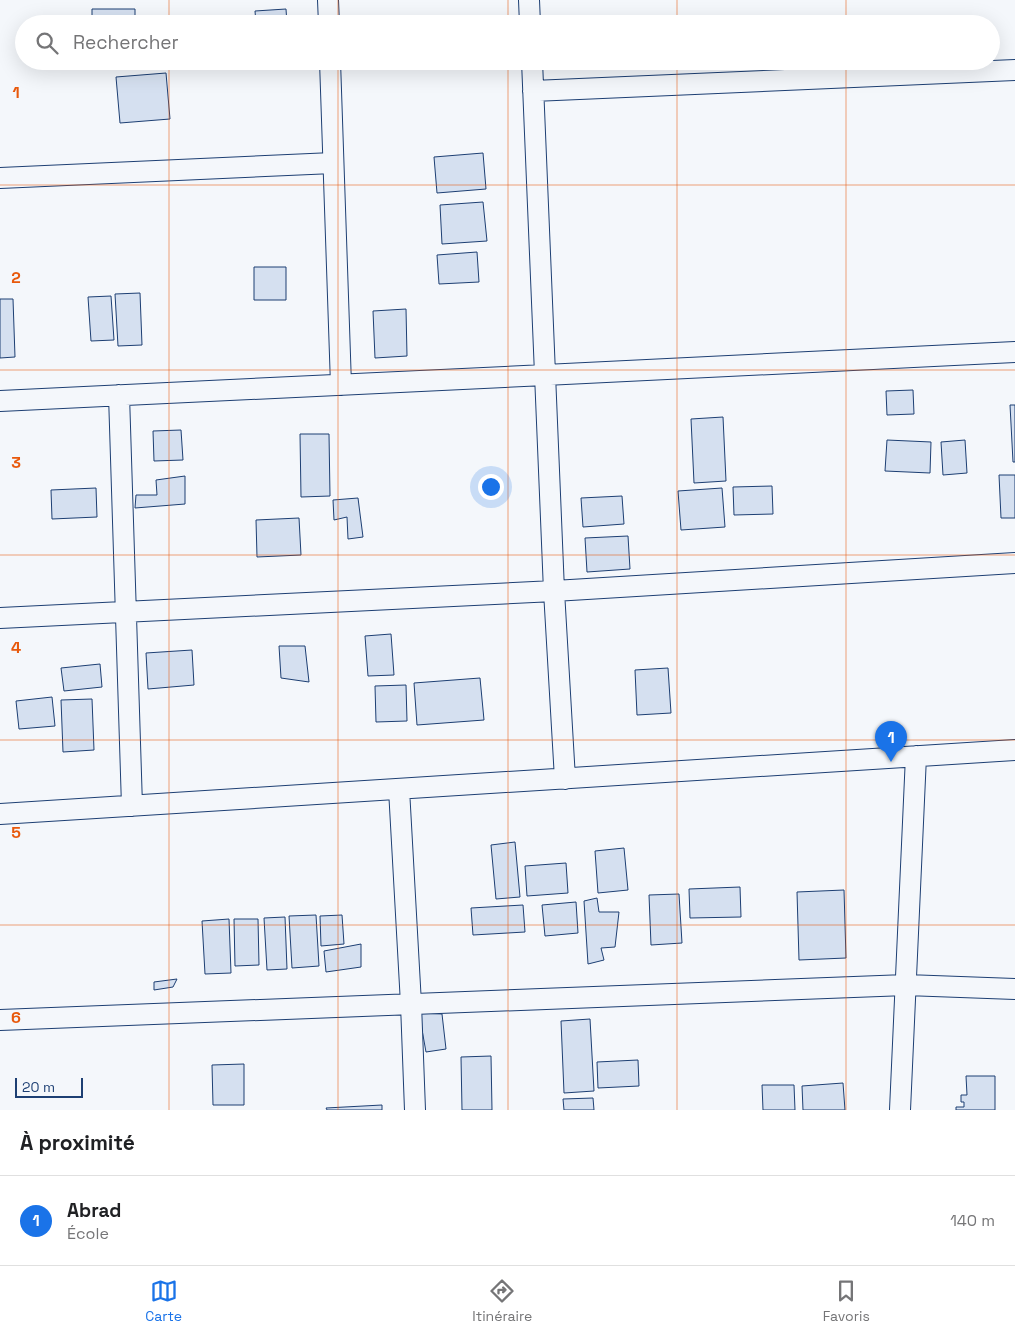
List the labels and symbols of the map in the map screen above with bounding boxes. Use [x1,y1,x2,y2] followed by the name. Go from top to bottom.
[12,82,20,103] text: 1
[11,267,21,288] text: 2
[11,452,21,473] text: 3
[478,474,504,500] your location
[11,637,21,658] text: 4
[875,721,907,762] pin: 1
[11,822,21,843] text: 5
[11,1007,21,1028] text: 6
[15,1075,82,1098] scale bar

